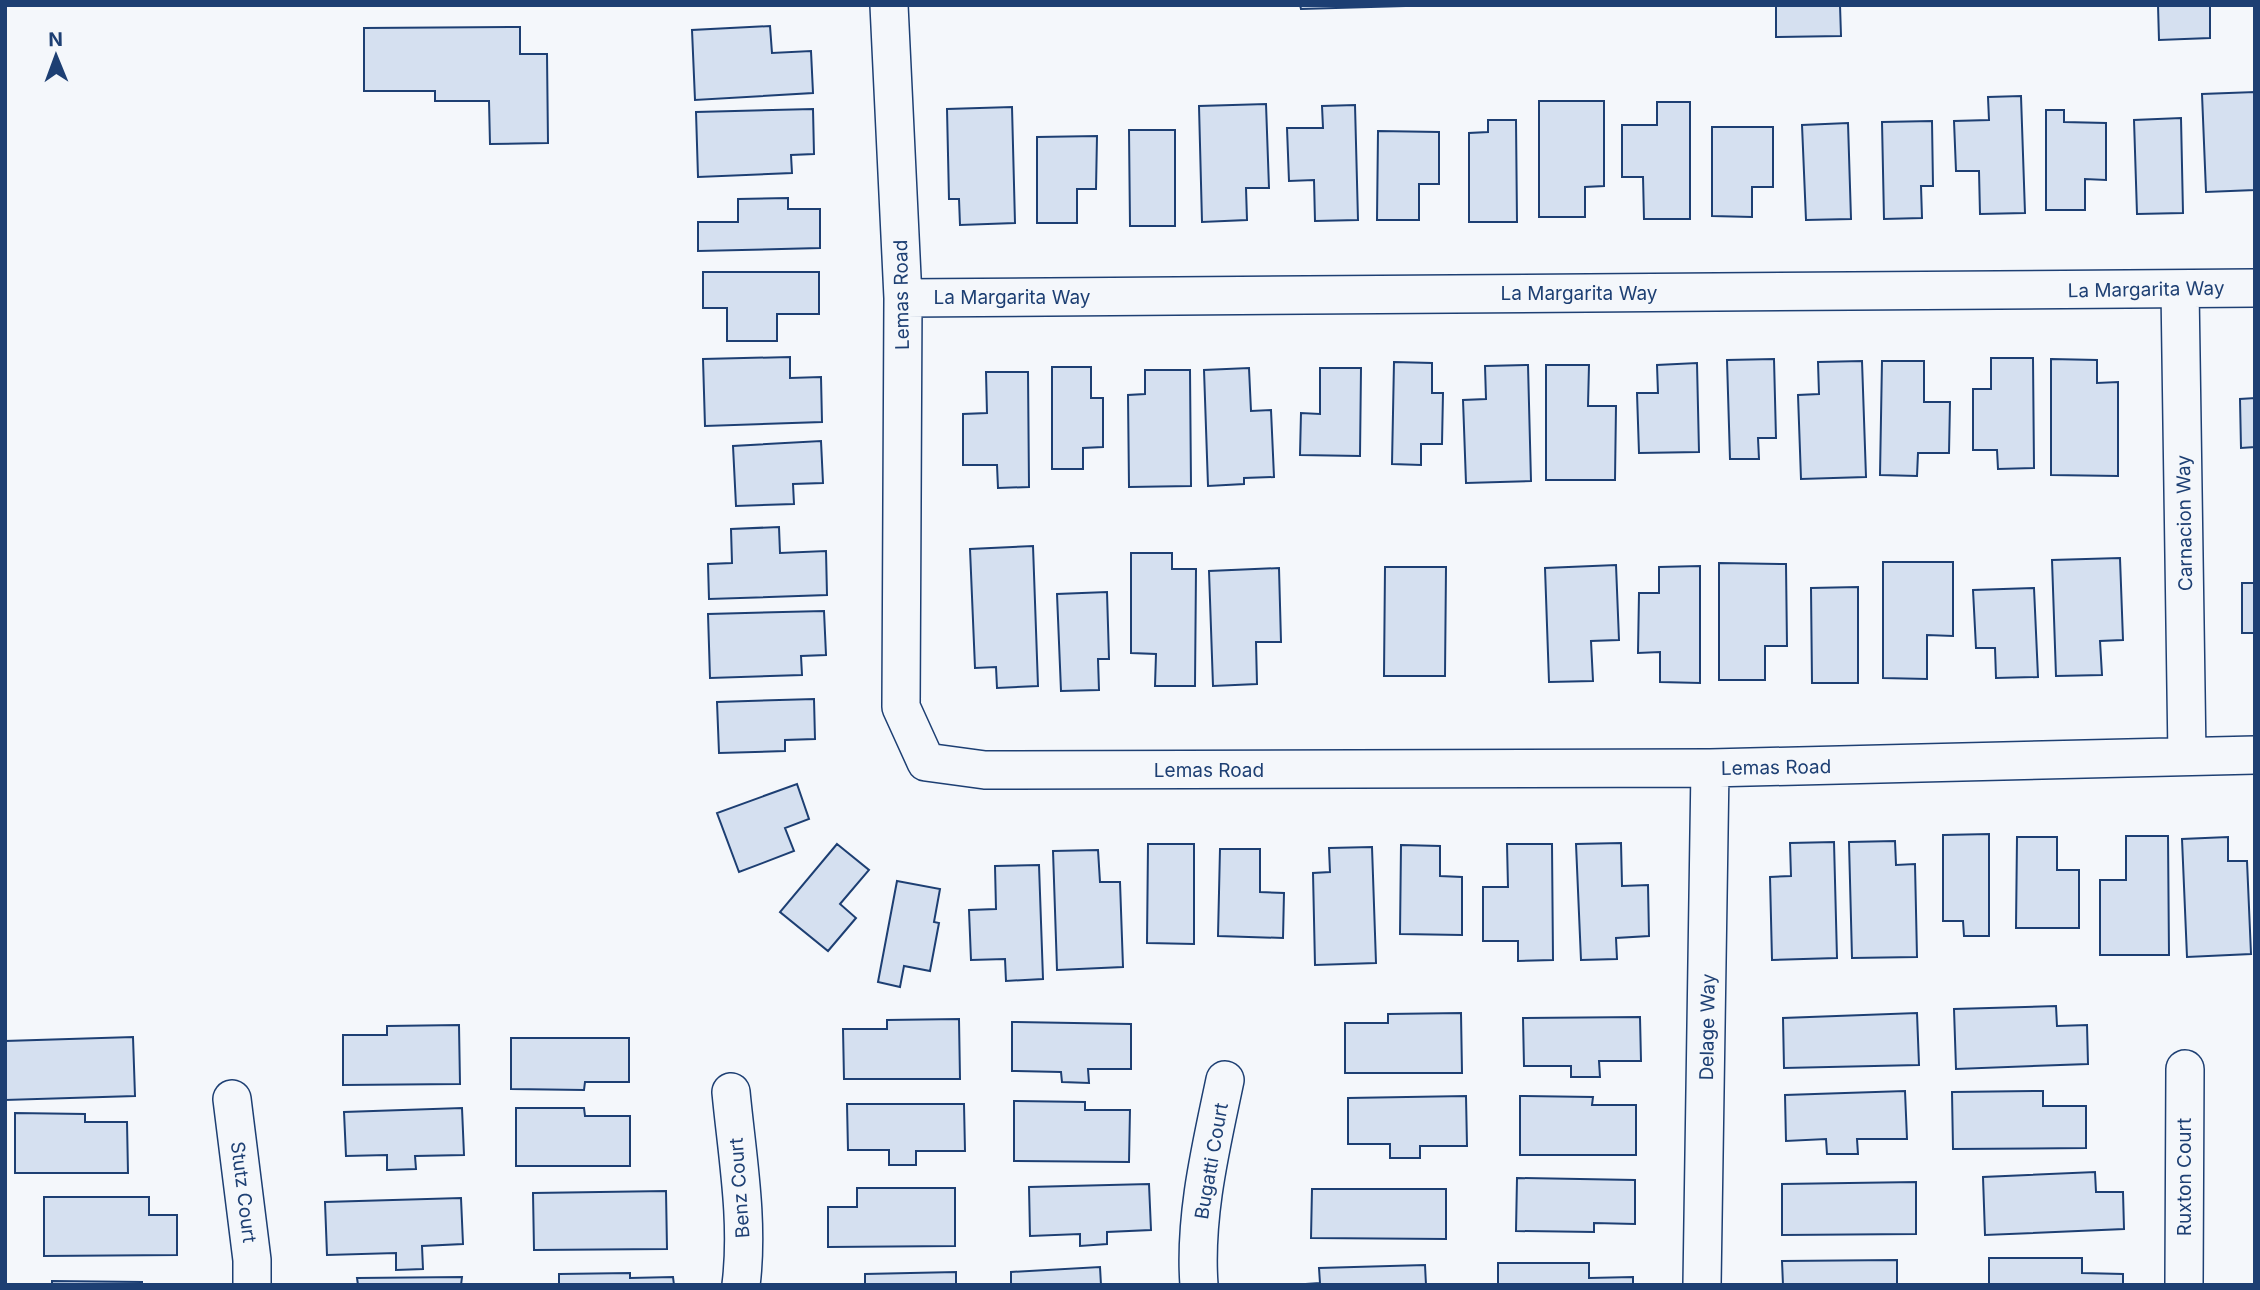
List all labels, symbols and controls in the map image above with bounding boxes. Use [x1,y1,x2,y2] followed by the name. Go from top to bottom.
[21,21,91,91] north arrow
[48,28,63,51] text: N
[889,240,914,350] street label: Lemas Road
[2067,277,2225,302] street label: La Margarita Way
[1501,282,1658,305] street label: La Margarita Way
[934,286,1091,309] street label: La Margarita Way
[2172,454,2197,591] street label: Carnacion Way
[1721,755,1831,780] street label: Lemas Road
[1154,759,1264,782] street label: Lemas Road
[1695,973,1720,1081] street label: Delage Way
[1190,1101,1233,1221] street label: Bugatti Court
[2173,1118,2196,1236] street label: Ruxton Court
[725,1137,754,1239] street label: Benz Court
[226,1140,261,1244] street label: Stutz Court

